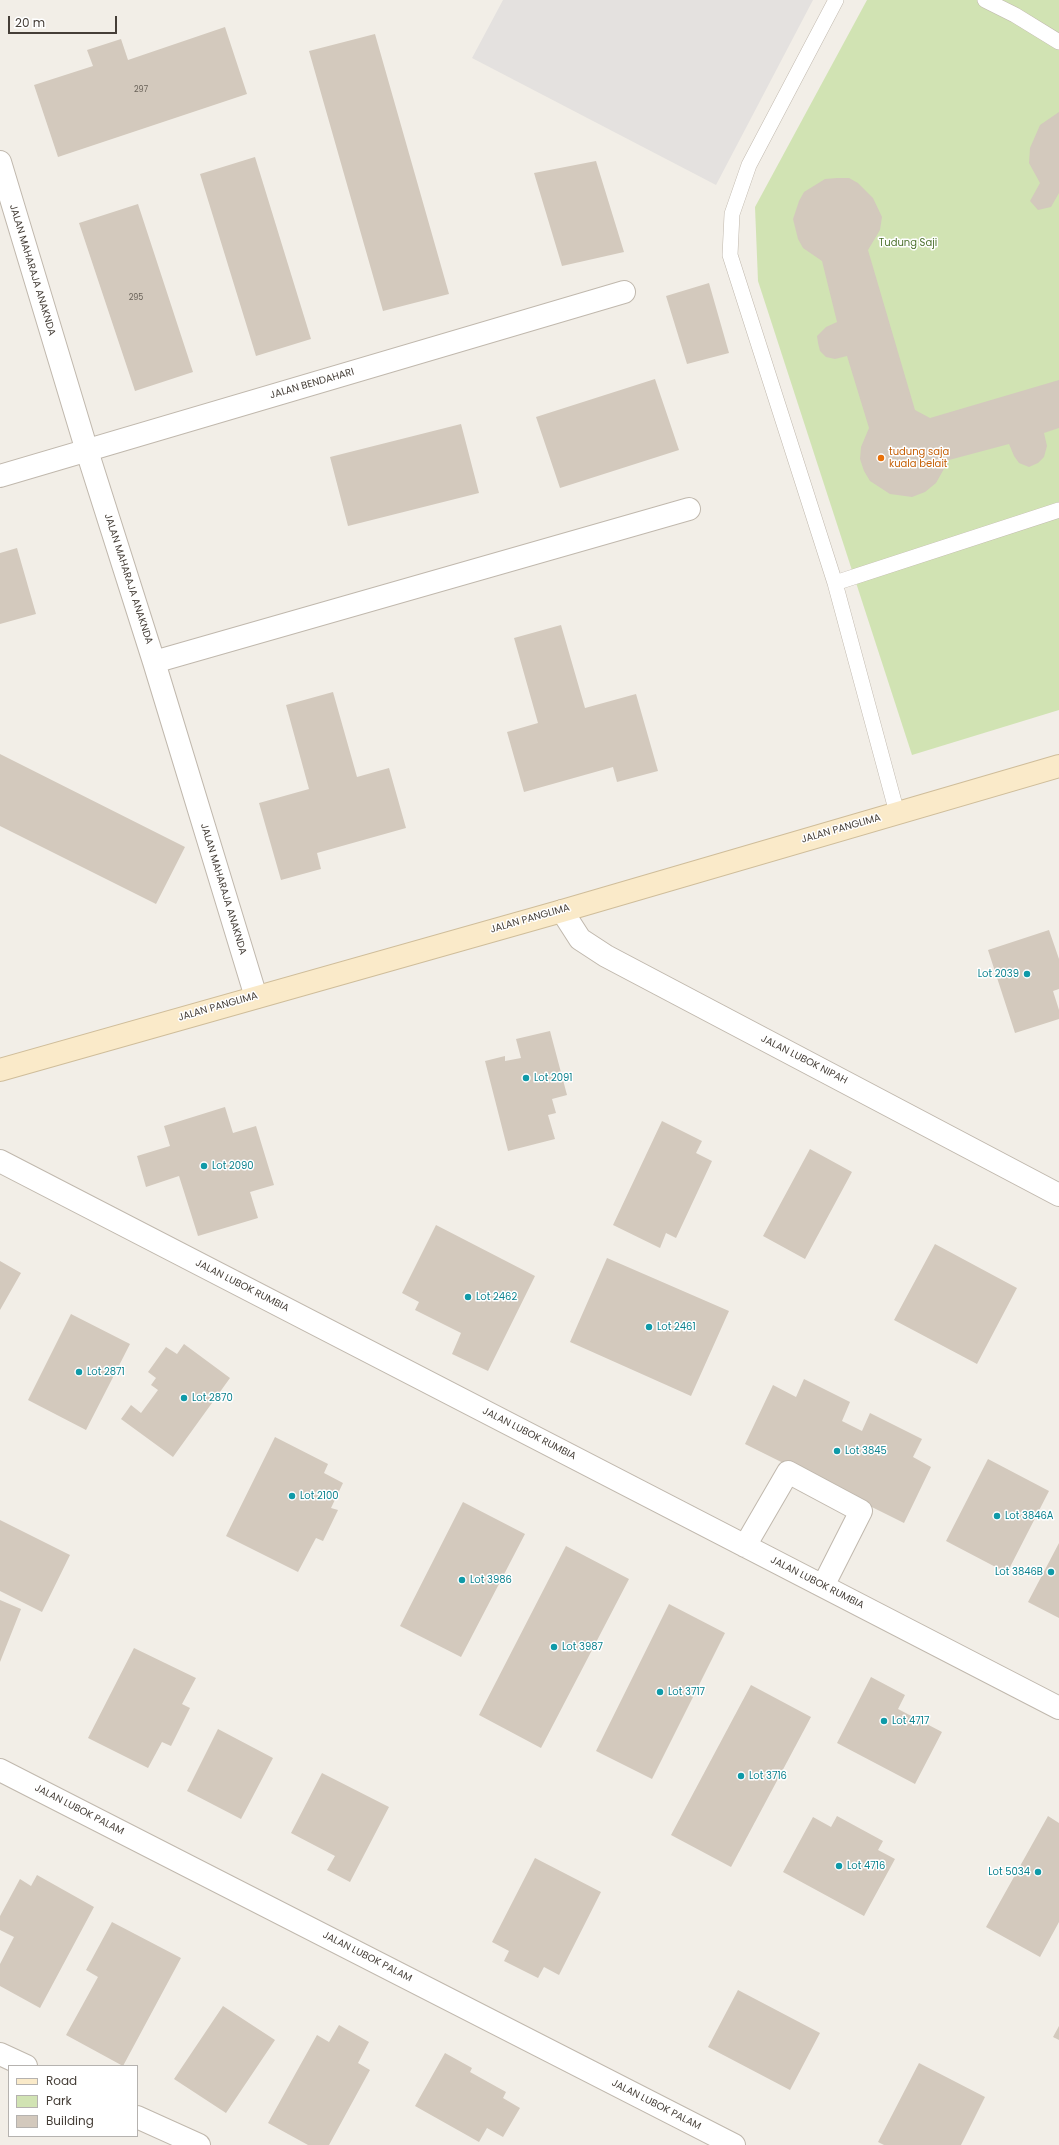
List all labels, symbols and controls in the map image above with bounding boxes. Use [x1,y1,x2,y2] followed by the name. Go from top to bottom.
[10,8,119,34] scale bar
[15,14,45,31] text: 20 m
[134,85,148,95] house number: 297
[6,203,58,337] street label: JALAN MAHARAJA ANAKNDA
[879,237,937,249] park label: Tudung Saji
[129,293,143,303] house number: 295
[268,366,356,402] street label: JALAN BENDAHARI
[889,446,949,470] place label: tudung saja kuala belait
[876,453,886,463] marker: tudung saja kuala belait
[101,512,155,646] street label: JALAN MAHARAJA ANAKNDA
[800,812,882,846] street label: JALAN PANGLIMA
[197,822,249,956] street label: JALAN MAHARAJA ANAKNDA
[489,902,571,936] street label: JALAN PANGLIMA
[978,968,1019,980] place label: Lot 2039
[1022,969,1032,979] marker: Lot 2039
[177,990,259,1024] street label: JALAN PANGLIMA
[759,1033,849,1087] street label: JALAN LUBOK NIPAH
[534,1072,573,1084] place label: Lot 2091
[521,1073,531,1083] marker: Lot 2091
[212,1160,254,1172] place label: Lot 2090
[199,1161,209,1171] marker: Lot 2090
[193,1257,291,1315] street label: JALAN LUBOK RUMBIA
[476,1291,517,1303] place label: Lot 2462
[463,1292,473,1302] marker: Lot 2462
[657,1321,696,1333] place label: Lot 2461
[644,1322,654,1332] marker: Lot 2461
[87,1366,125,1378] place label: Lot 2871
[74,1367,84,1377] marker: Lot 2871
[192,1392,233,1404] place label: Lot 2870
[179,1393,189,1403] marker: Lot 2870
[480,1405,578,1463] street label: JALAN LUBOK RUMBIA
[845,1445,887,1457] place label: Lot 3845
[832,1446,842,1456] marker: Lot 3845
[300,1490,339,1502] place label: Lot 2100
[287,1491,297,1501] marker: Lot 2100
[1005,1510,1054,1522] place label: Lot 3846A
[992,1511,1002,1521] marker: Lot 3846A
[768,1554,866,1612] street label: JALAN LUBOK RUMBIA
[995,1566,1043,1578] place label: Lot 3846B
[1046,1567,1056,1577] marker: Lot 3846B
[470,1574,512,1586] place label: Lot 3986
[457,1575,467,1585] marker: Lot 3986
[562,1641,603,1653] place label: Lot 3987
[549,1642,559,1652] marker: Lot 3987
[668,1686,705,1698] place label: Lot 3717
[655,1687,665,1697] marker: Lot 3717
[892,1715,929,1727] place label: Lot 4717
[879,1716,889,1726] marker: Lot 4717
[749,1770,787,1782] place label: Lot 3716
[736,1771,746,1781] marker: Lot 3716
[32,1782,126,1838] street label: JALAN LUBOK PALAM
[847,1860,885,1872] place label: Lot 4716
[834,1861,844,1871] marker: Lot 4716
[988,1866,1030,1878] place label: Lot 5034
[1033,1867,1043,1877] marker: Lot 5034
[320,1929,414,1985] street label: JALAN LUBOK PALAM
[8,2065,138,2137] legend
[46,2072,77,2089] text: Road
[609,2077,703,2133] street label: JALAN LUBOK PALAM
[46,2092,72,2109] text: Park
[46,2112,94,2129] text: Building

